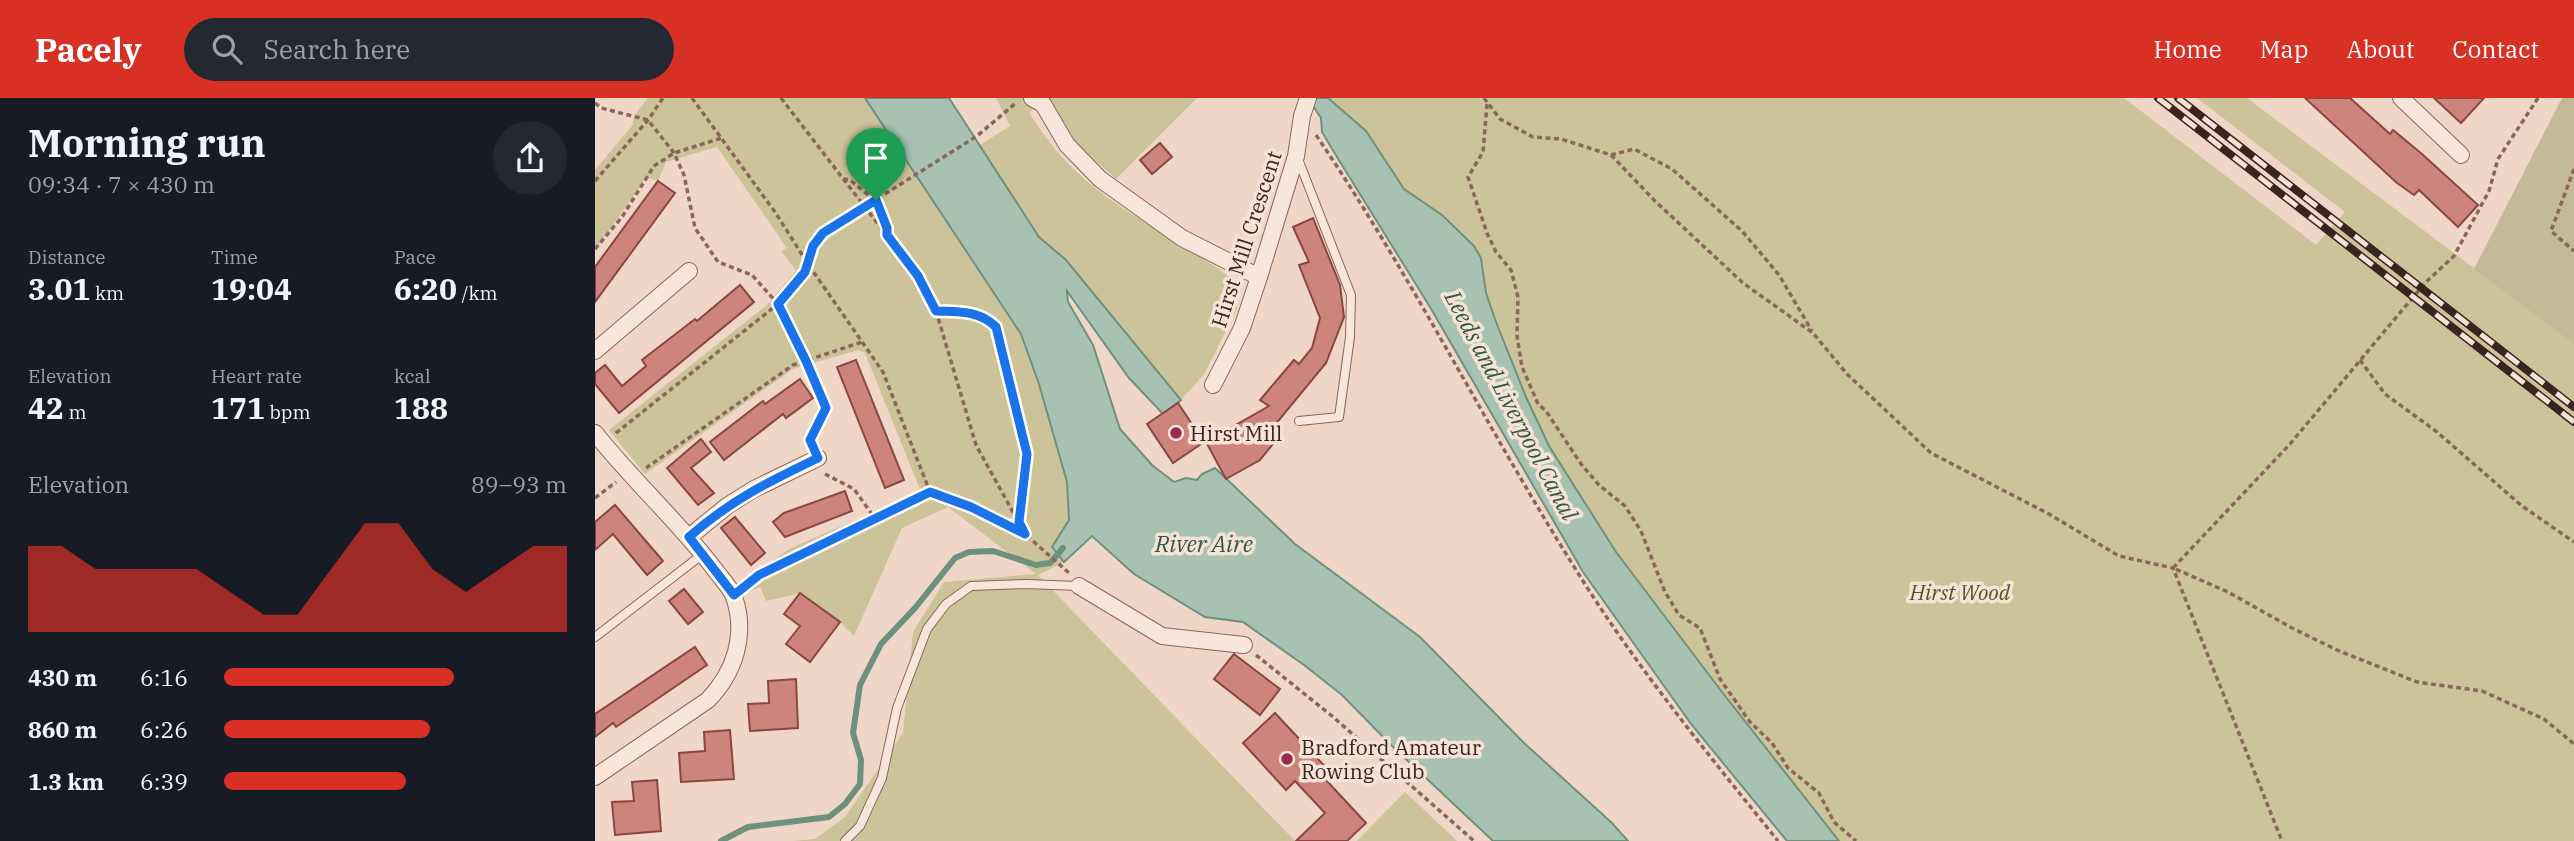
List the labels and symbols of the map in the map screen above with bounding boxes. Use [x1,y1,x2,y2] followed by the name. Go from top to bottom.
[846,128,906,200] pin
[1204,147,1288,331] street label: Hirst Mill Crescent
[1438,284,1586,526] water label: Leeds and Liverpool Canal
[1190,419,1282,447] place label: Hirst Mill
[1168,425,1184,441] marker: Hirst Mill
[1154,528,1253,558] water label: River Aire
[1909,578,2011,606] park label: Hirst Wood
[1301,733,1482,785] place label: Bradford Amateur Rowing Club
[1279,751,1295,767] marker: Bradford Amateur Rowing Club

